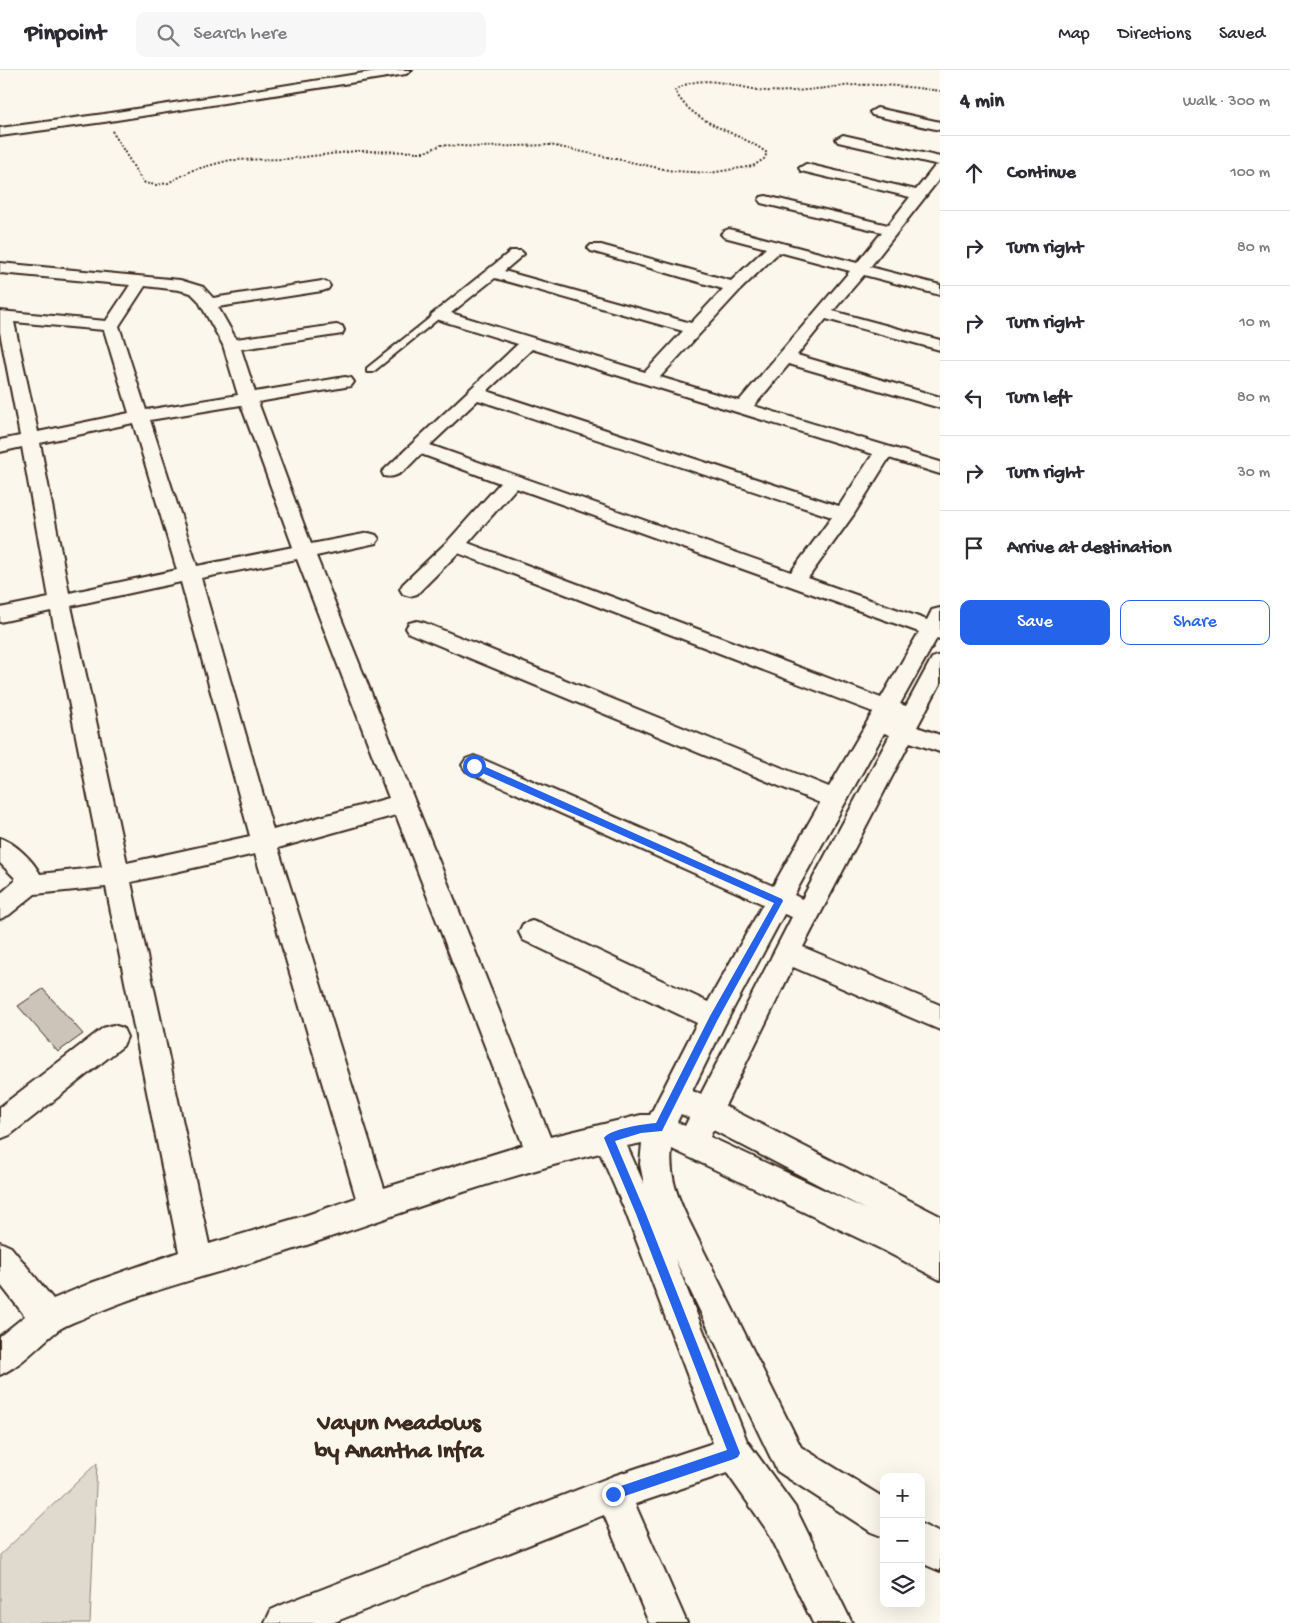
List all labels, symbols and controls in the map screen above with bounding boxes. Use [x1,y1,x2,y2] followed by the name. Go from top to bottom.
[136,12,486,57] search box
[25,20,106,49] text: Pinpoint
[154,21,182,49] icon: search
[194,23,287,46] text: Search here
[1058,24,1090,45] text: Map
[1118,24,1191,45] text: Directions
[1219,24,1265,45] text: Saved
[960,90,1004,115] text: 4 min
[1183,93,1270,112] text: Walk · 300 m
[960,159,988,187] icon: ahead
[1007,162,1076,185] text: Continue
[1230,164,1270,183] text: 100 m
[960,234,988,262] icon: right
[1007,237,1083,260] text: Turn right
[1237,239,1270,258] text: 80 m
[960,309,988,337] icon: right
[1007,312,1083,335] text: Turn right
[1239,314,1270,333] text: 10 m
[960,384,988,412] icon: left
[1007,387,1071,410] text: Turn left
[1237,389,1270,408] text: 80 m
[960,459,988,487] icon: right
[1007,462,1083,485] text: Turn right
[1237,464,1270,483] text: 30 m
[960,534,988,562] icon: arrive
[1007,537,1171,560] text: Arrive at destination
[960,600,1110,645] button: Save
[1120,600,1270,645] button: Share
[463,755,486,778] route start
[314,1410,485,1467] district label: Vayun Meadows by Anantha Infra
[880,1473,925,1608] map controls
[880,1473,925,1518] button: +
[602,1483,625,1506] route end
[880,1518,925,1563] button: −
[880,1563,925,1608] button: layers

